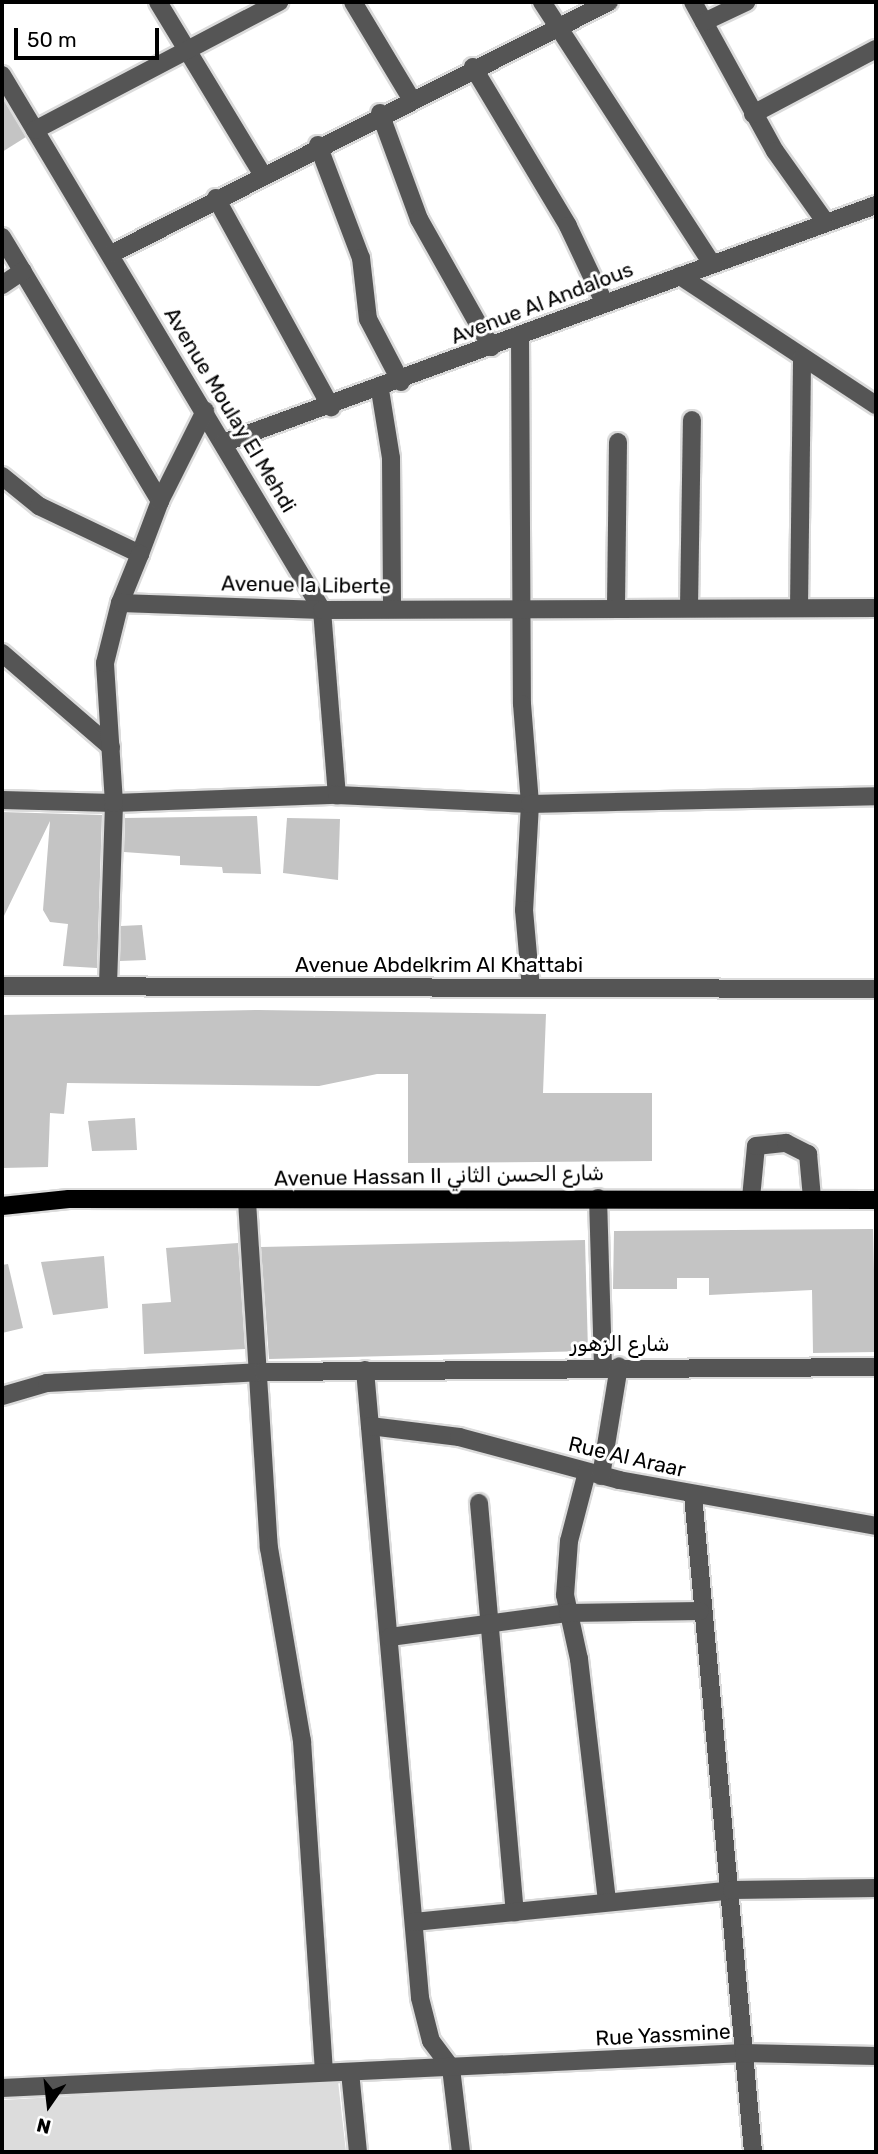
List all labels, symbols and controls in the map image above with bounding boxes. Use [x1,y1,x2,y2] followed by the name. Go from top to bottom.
[18,14,163,58] scale bar
[27,27,77,52] text: 50 m
[447,256,637,350] street label: Avenue Al Andalous
[159,303,301,517] street label: Avenue Moulay El Mehdi
[221,571,391,599] street label: Avenue la Liberte
[294,952,584,978] street label: Avenue Abdelkrim Al Khattabi
[274,1161,604,1191] street label: Avenue Hassan II شارع الحسن الثاني
[570,1331,670,1357] street label: شارع الزهور
[565,1431,689,1483] street label: Rue Al Araar
[594,2019,732,2051] street label: Rue Yassmine
[14,2070,84,2140] north arrow
[34,2113,53,2139] text: N

